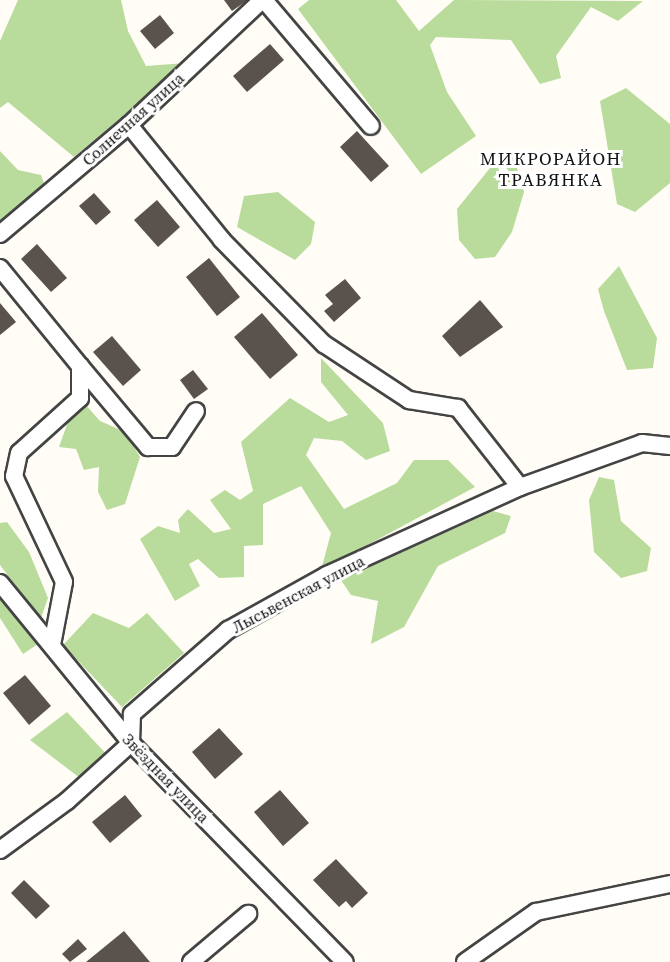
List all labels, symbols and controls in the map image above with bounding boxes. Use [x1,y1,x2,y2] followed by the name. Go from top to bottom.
[78,68,188,170] street label: Солнечная улица
[480,149,622,192] district label: МИКРОРАЙОН ТРАВЯНКА
[229,551,367,637] street label: Лысьвенская улица
[119,729,213,827] street label: Звёздная улица

